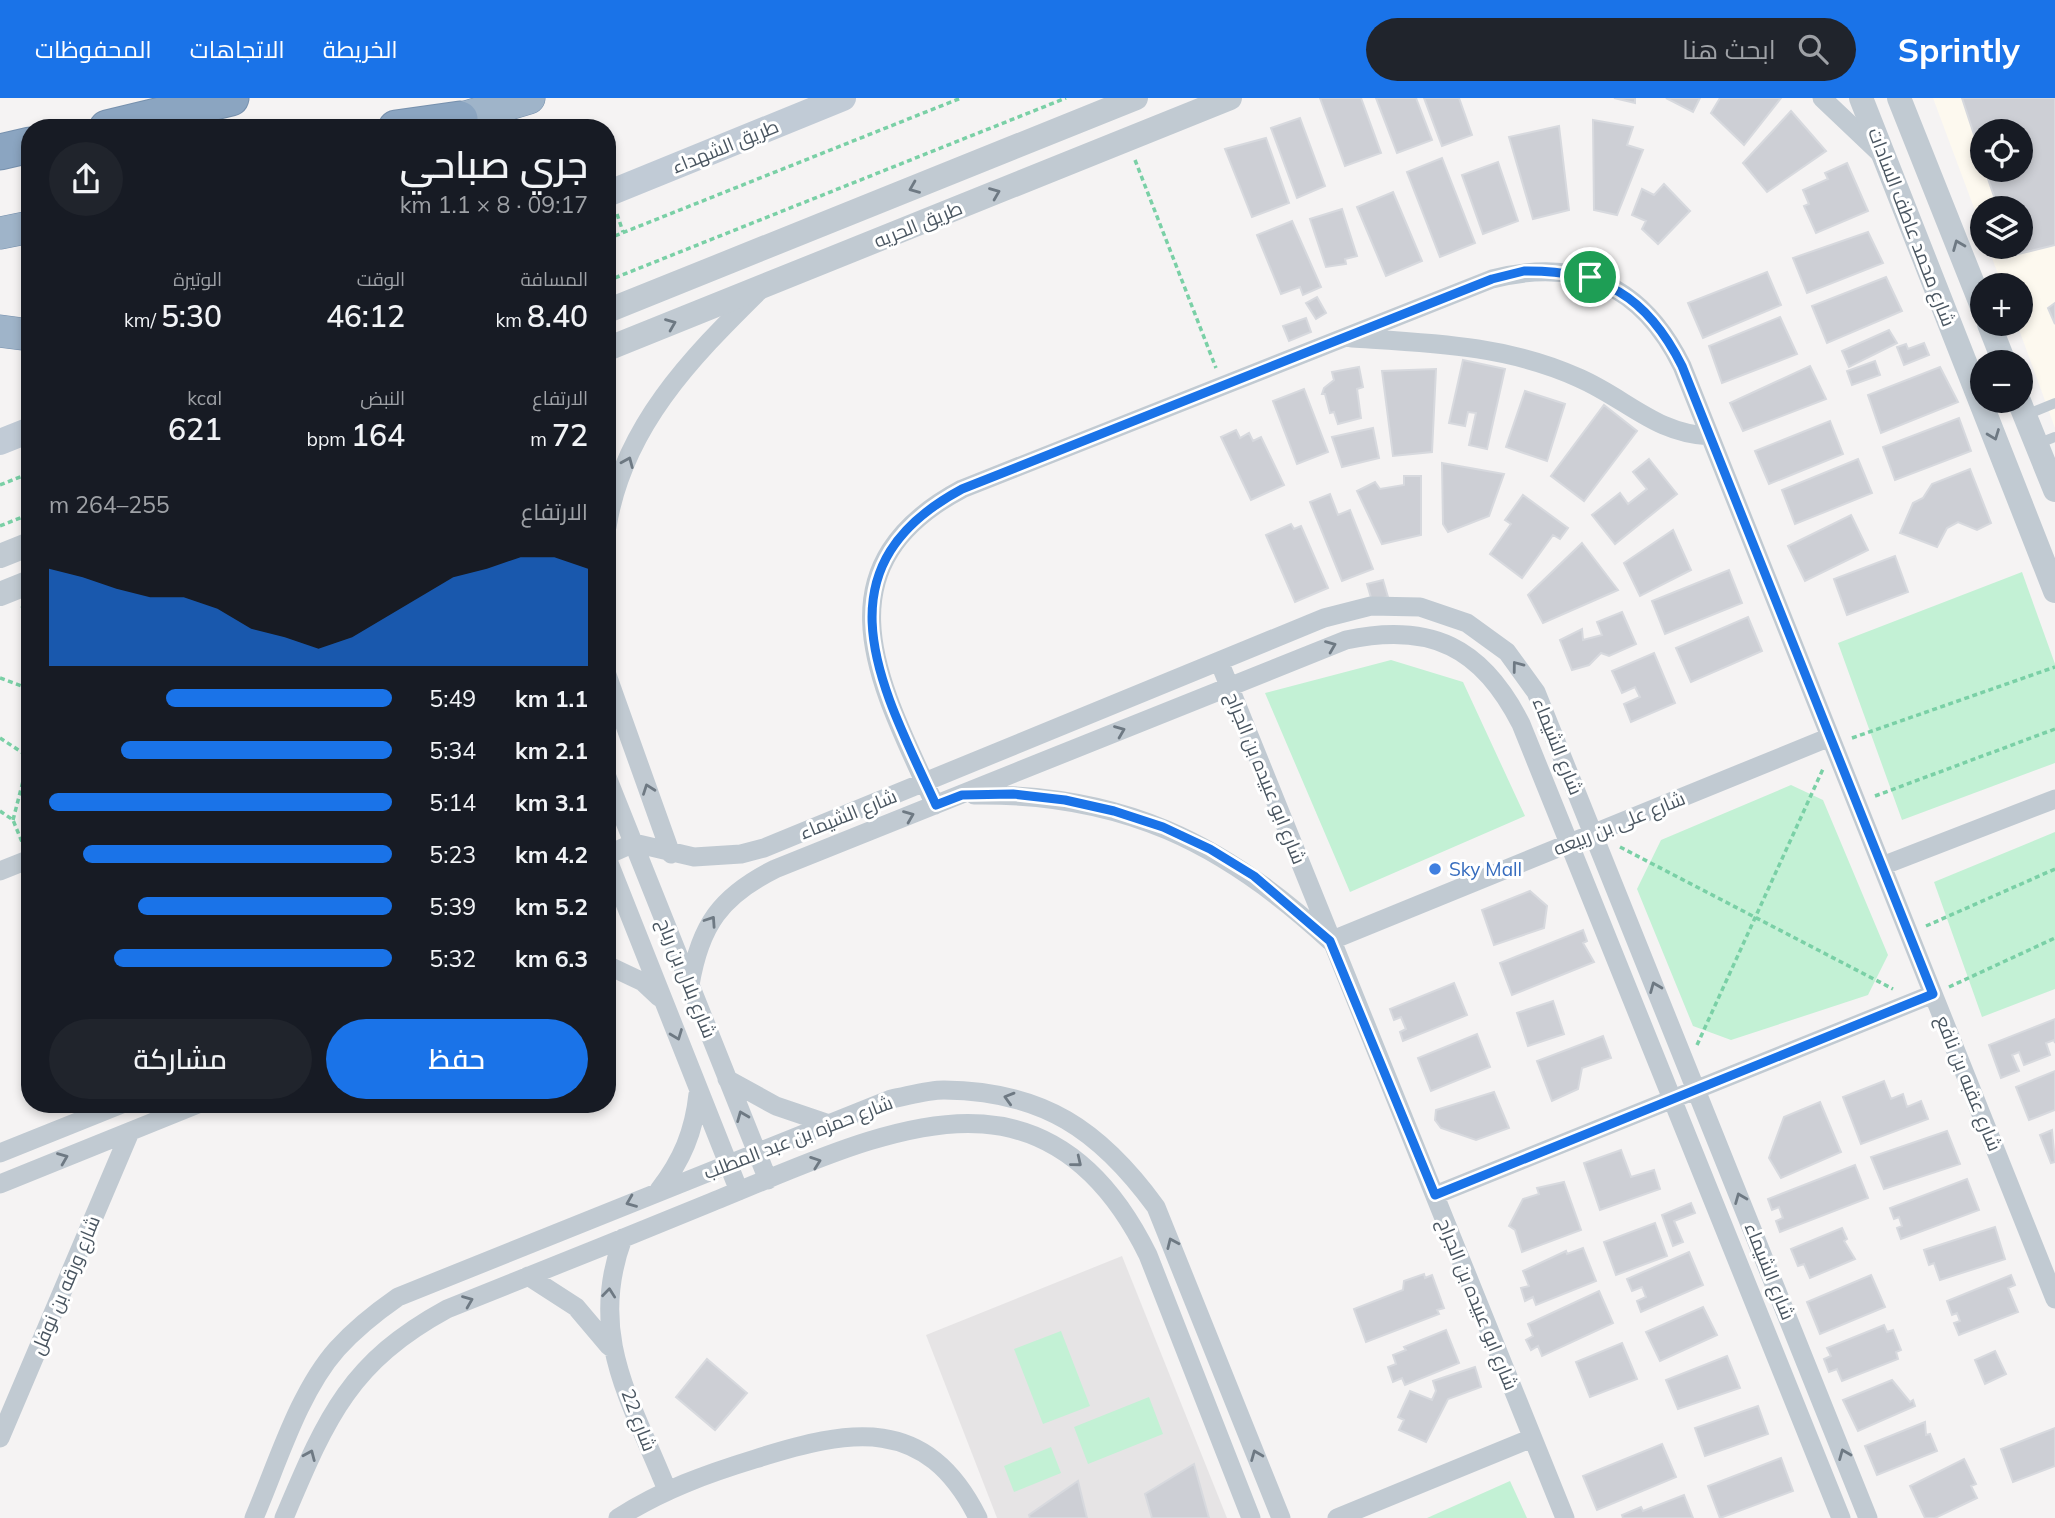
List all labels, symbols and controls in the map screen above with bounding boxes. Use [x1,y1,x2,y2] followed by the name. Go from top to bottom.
[1366,18,1856,81] search box
[1898,29,2020,70] text: Sprintly
[1794,30,1832,68] icon: search
[1682,33,1776,66] text: ابحث هنا
[35,34,152,64] text: المحفوظات
[190,34,285,64] text: الاتجاهات
[323,34,398,64] text: الخريطة
[668,114,782,179] street label: طريق الشهداء
[1970,119,2033,413] map controls
[1970,119,2033,182] button: locate
[1861,124,1961,330] street label: شارع محمد عاطف السادات
[400,140,588,188] text: جري صباحي
[49,142,123,216] button: share
[908,179,920,193] one-way arrow
[988,187,1000,201] one-way arrow
[400,190,588,219] text: 09:17 · 8 × 1.1 km
[870,195,966,254] street label: طريق الحريه
[1970,196,2033,259] button: layers
[1952,240,1966,252] one-way arrow
[1560,247,1620,307] pin
[1571,258,1609,296] icon: arrive
[173,267,222,291] text: الوتيرة
[357,267,405,291] text: الوقت
[520,267,588,291] text: المسافة
[1970,273,2033,336] button: +
[161,297,222,335] text: 5:30
[326,297,405,335] text: 46:12
[527,297,588,335] text: 8.40
[124,308,161,332] text: /km
[495,308,527,332] text: km
[664,318,676,332] one-way arrow
[1970,350,2033,413] button: −
[187,386,222,410] text: kcal
[360,386,405,410] text: النبض
[532,386,588,410] text: الارتفاع
[168,410,222,448] text: 621
[351,416,405,454] text: 164
[552,416,588,454] text: 72
[307,427,351,451] text: bpm
[530,427,552,451] text: m
[1985,429,1999,441] one-way arrow
[619,456,633,468] one-way arrow
[49,490,170,519] text: 255–264 m
[521,497,588,526] text: الارتفاع
[1324,641,1336,655] one-way arrow
[1513,661,1525,674] one-way arrow
[429,684,476,713] text: 5:49
[515,684,588,713] text: 1.1 km
[1219,688,1311,868] street label: شارع ابو عبيده بن الجراح
[1526,694,1588,799] street label: شارع الشيماء
[1112,725,1125,739] one-way arrow
[429,736,476,765] text: 5:34
[515,736,588,765] text: 2.1 km
[642,784,656,796] one-way arrow
[796,784,901,846] street label: شارع الشيماء
[1550,786,1689,862] street label: شارع على بن ربيعه
[429,788,476,817] text: 5:14
[515,788,588,817] text: 3.1 km
[902,810,914,824] one-way arrow
[429,840,476,869] text: 5:23
[515,840,588,869] text: 4.2 km
[1449,857,1522,881] place label: Sky Mall
[1427,861,1443,877] marker: Sky Mall
[429,892,476,921] text: 5:39
[515,892,588,921] text: 5.2 km
[650,915,722,1042] street label: شارع بلال بن رباح
[703,916,716,929] one-way arrow
[429,944,476,973] text: 5:32
[515,944,588,973] text: 6.3 km
[1650,981,1664,993] one-way arrow
[1929,1012,2007,1155] street label: شارع عقبه بن نافع
[49,1019,312,1099] button: مشاركة
[326,1019,588,1099] button: حفظ
[669,1029,683,1041] one-way arrow
[700,1090,897,1186] street label: شارع حمزه بن عبد المطلب
[1003,1092,1015,1106] one-way arrow
[737,1111,751,1123] one-way arrow
[57,1153,69,1167] one-way arrow
[1069,1153,1082,1166] one-way arrow
[809,1156,821,1170] one-way arrow
[1735,1192,1749,1204] one-way arrow
[626,1193,638,1207] one-way arrow
[25,1212,107,1359] street label: شارع ورقه بن نوفل
[1431,1214,1523,1394] street label: شارع ابو عبيده بن الجراح
[1738,1219,1800,1324] street label: شارع الشيماء
[1166,1238,1180,1251] one-way arrow
[601,1287,616,1298] one-way arrow
[461,1295,473,1309] one-way arrow
[614,1386,662,1455] street label: شارع 22
[1251,1449,1265,1461] one-way arrow
[1838,1449,1852,1461] one-way arrow
[302,1450,316,1462] one-way arrow

